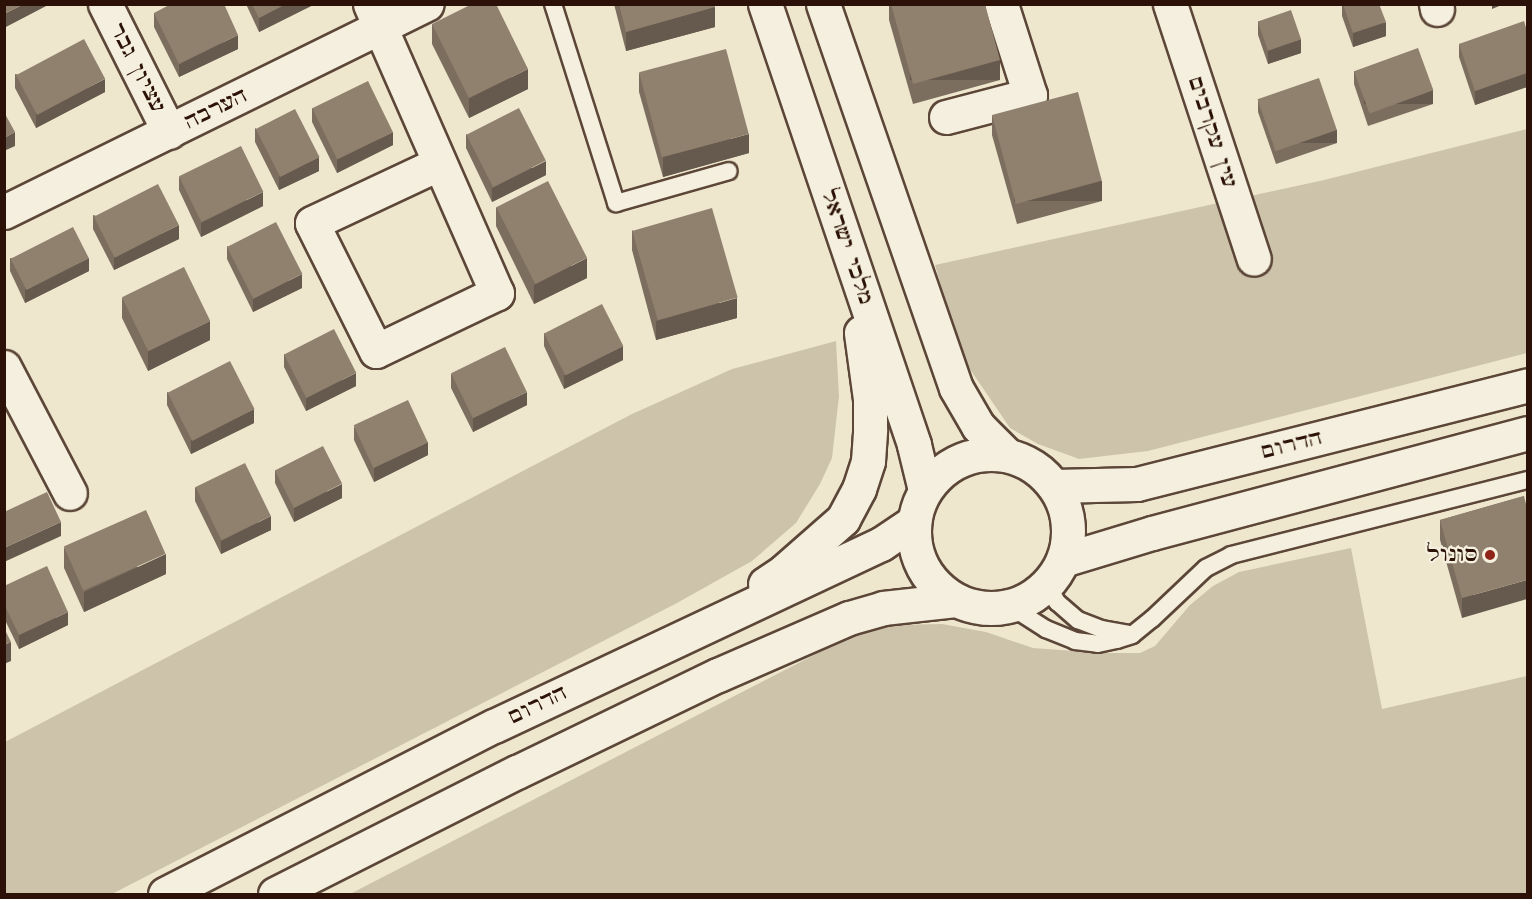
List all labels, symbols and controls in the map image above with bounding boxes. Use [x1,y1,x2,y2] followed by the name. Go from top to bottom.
[105,21,169,115] street label: עציון גבר
[1183,75,1241,189] street label: עין עקרבים
[181,83,251,135] street label: הערבה
[816,188,878,306] street label: מלכי ישראל
[1259,425,1325,465] street label: הדרום
[1426,542,1478,568] place label: סונול
[1483,548,1497,562] marker: סונול
[505,680,571,730] street label: הדרום

